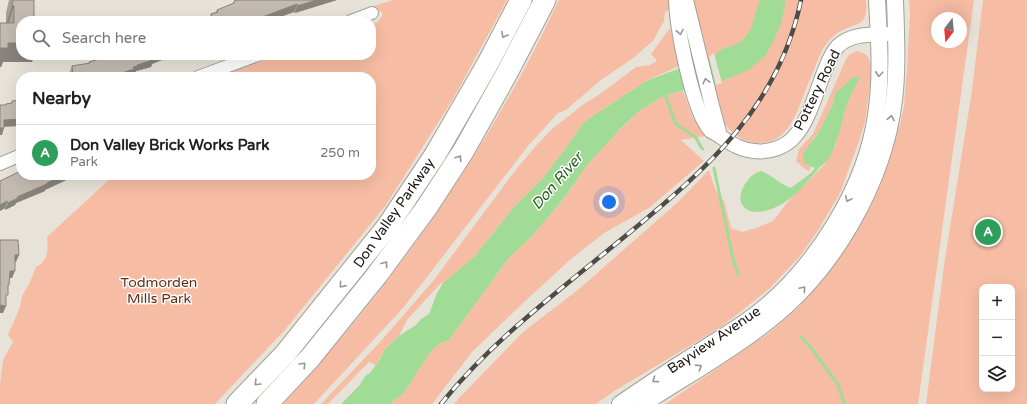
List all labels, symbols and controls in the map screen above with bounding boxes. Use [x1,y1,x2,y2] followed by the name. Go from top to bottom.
[931,12,967,48] north arrow
[16,16,376,60] search box
[30,27,52,49] icon: search
[62,29,146,47] text: Search here
[675,29,684,35] one-way arrow
[501,31,508,38] one-way arrow
[790,47,844,133] street label: Pottery Road
[875,71,884,77] one-way arrow
[702,78,710,84] one-way arrow
[32,88,91,109] text: Nearby
[886,114,895,121] one-way arrow
[70,136,269,154] text: Don Valley Brick Works Park
[40,145,50,161] text: A
[320,145,360,161] text: 250 m
[527,147,588,213] water label: Don River
[70,154,98,170] text: Park
[350,155,438,271] street label: Don Valley Parkway
[454,155,462,162] one-way arrow
[599,192,619,212] your location
[845,194,853,202] one-way arrow
[975,217,1001,247] pin: A
[380,262,387,269] one-way arrow
[121,274,197,307] park label: Todmorden Mills Park
[340,280,347,287] one-way arrow
[979,284,1015,392] map controls
[979,284,1015,320] button: +
[798,286,805,294] one-way arrow
[664,303,764,377] street label: Bayview Avenue
[979,320,1015,356] button: −
[979,356,1015,392] button: layers
[298,363,305,370] one-way arrow
[695,365,702,372] one-way arrow
[652,375,659,382] one-way arrow
[254,378,262,386] one-way arrow

